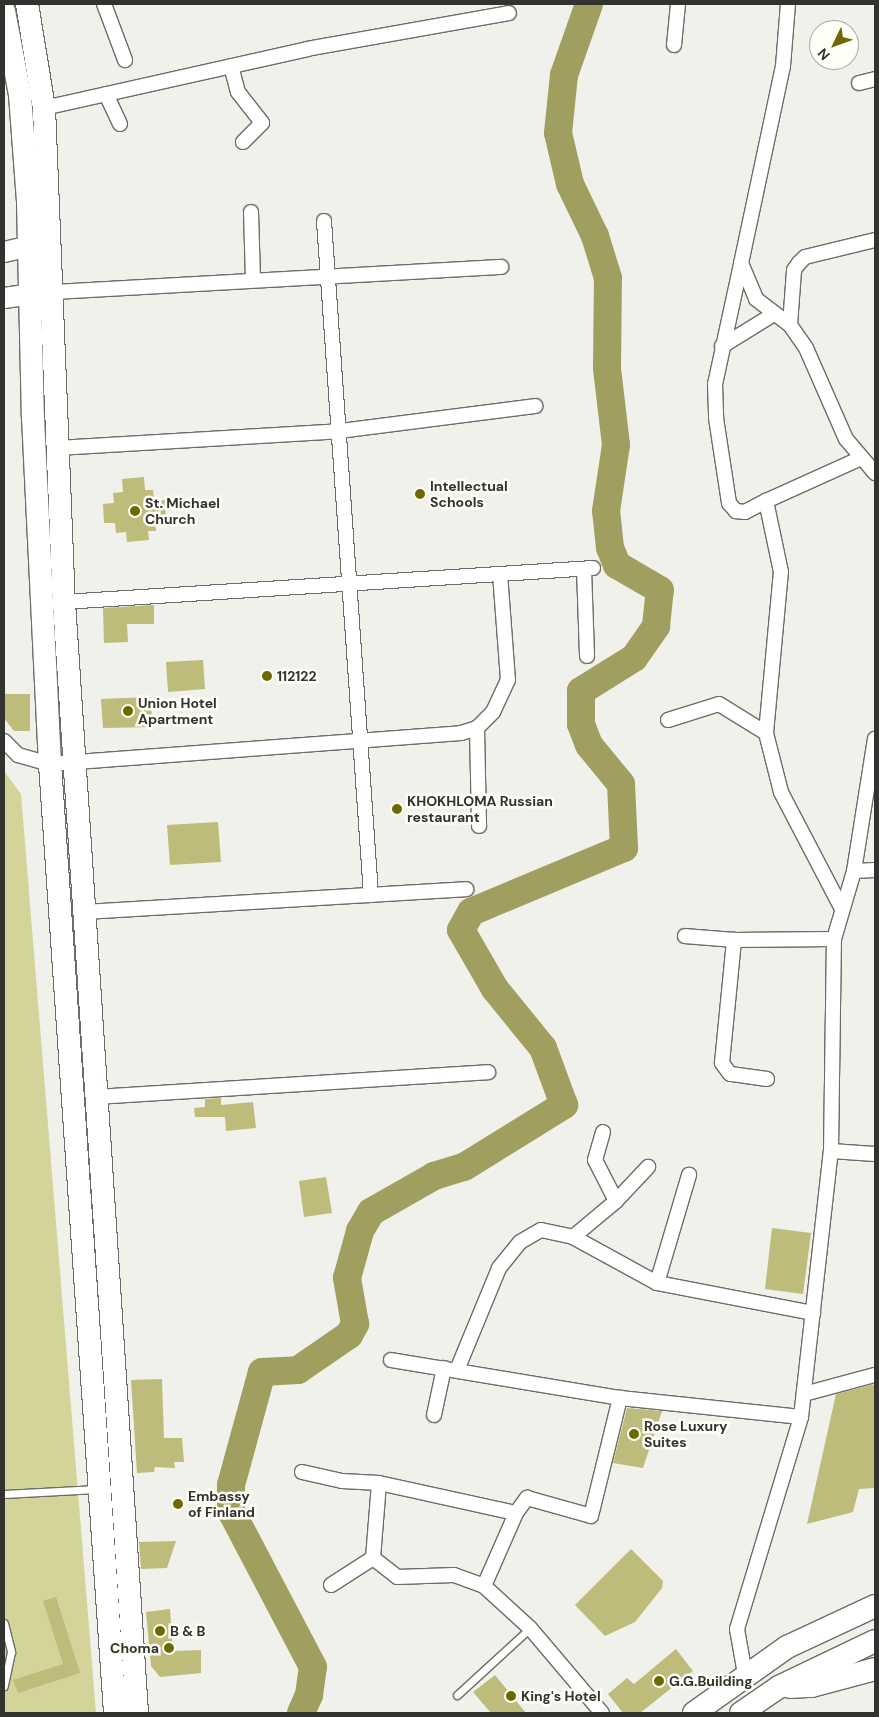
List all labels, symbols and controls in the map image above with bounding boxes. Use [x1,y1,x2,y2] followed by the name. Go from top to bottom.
[809,20,859,70] north arrow
[813,45,834,64] text: N
[430,478,508,511] place label: Intellectual Schools
[414,488,426,500] marker: Intellectual Schools
[145,495,220,528] place label: St. Michael Church
[129,505,141,517] marker: St. Michael Church
[277,668,317,684] place label: 112122
[261,670,273,682] marker: 112122
[138,695,217,728] place label: Union Hotel Apartment
[122,705,134,717] marker: Union Hotel Apartment
[407,793,553,826] place label: KHOKHLOMA Russian restaurant
[391,803,403,815] marker: KHOKHLOMA Russian restaurant
[644,1418,727,1450] place label: Rose Luxury Suites
[628,1428,640,1440] marker: Rose Luxury Suites
[188,1488,255,1520] place label: Embassy of Finland
[172,1498,184,1510] marker: Embassy of Finland
[170,1623,205,1639] place label: B & B
[154,1625,166,1637] marker: B & B
[110,1640,159,1656] place label: Choma
[163,1642,175,1654] marker: Choma
[669,1673,753,1689] place label: G.G.Building
[653,1675,665,1687] marker: G.G.Building
[521,1688,601,1704] place label: King's Hotel
[505,1690,517,1702] marker: King's Hotel

